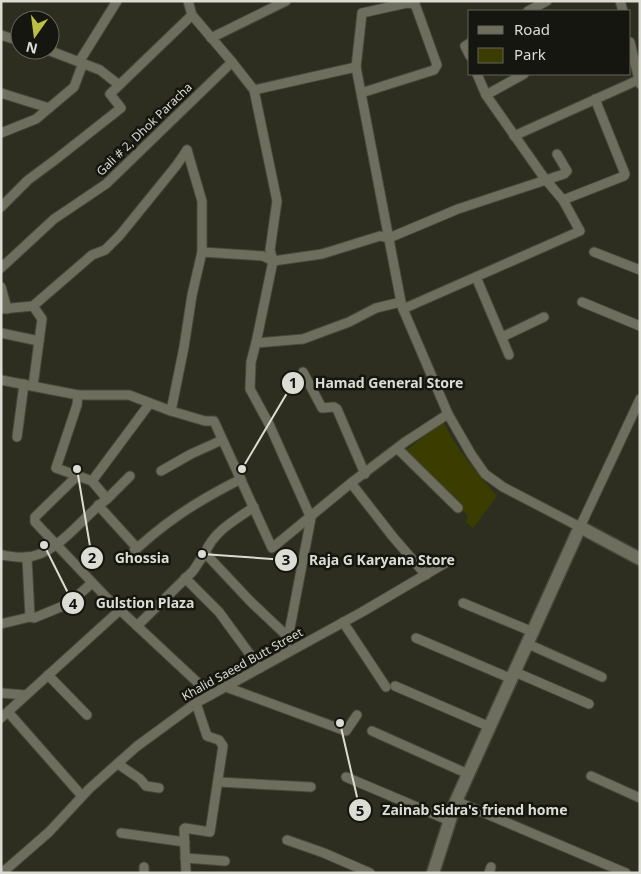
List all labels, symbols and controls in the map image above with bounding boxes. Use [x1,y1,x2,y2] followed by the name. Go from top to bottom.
[10,10,60,60] north arrow
[468,10,631,75] legend
[514,19,550,39] text: Road
[24,38,40,59] text: N
[514,44,546,64] text: Park
[92,79,196,179] street label: Gali # 2, Dhok Paracha
[280,368,474,397] callout: Hamad General Store
[289,372,297,392] text: 1
[315,373,463,392] text: Hamad General Store
[80,543,179,572] callout: Ghossia
[274,545,465,574] callout: Raja G Karyana Store
[88,547,97,567] text: 2
[115,548,169,567] text: Ghossia
[282,549,290,569] text: 3
[309,550,455,569] text: Raja G Karyana Store
[61,589,205,618] callout: Gulstion Plaza
[69,593,78,613] text: 4
[96,593,194,612] text: Gulstion Plaza
[178,623,306,704] street label: Khalid Saeed Butt Street
[347,796,578,825] callout: Zainab Sidra's friend home
[356,800,364,820] text: 5
[382,800,568,819] text: Zainab Sidra's friend home

